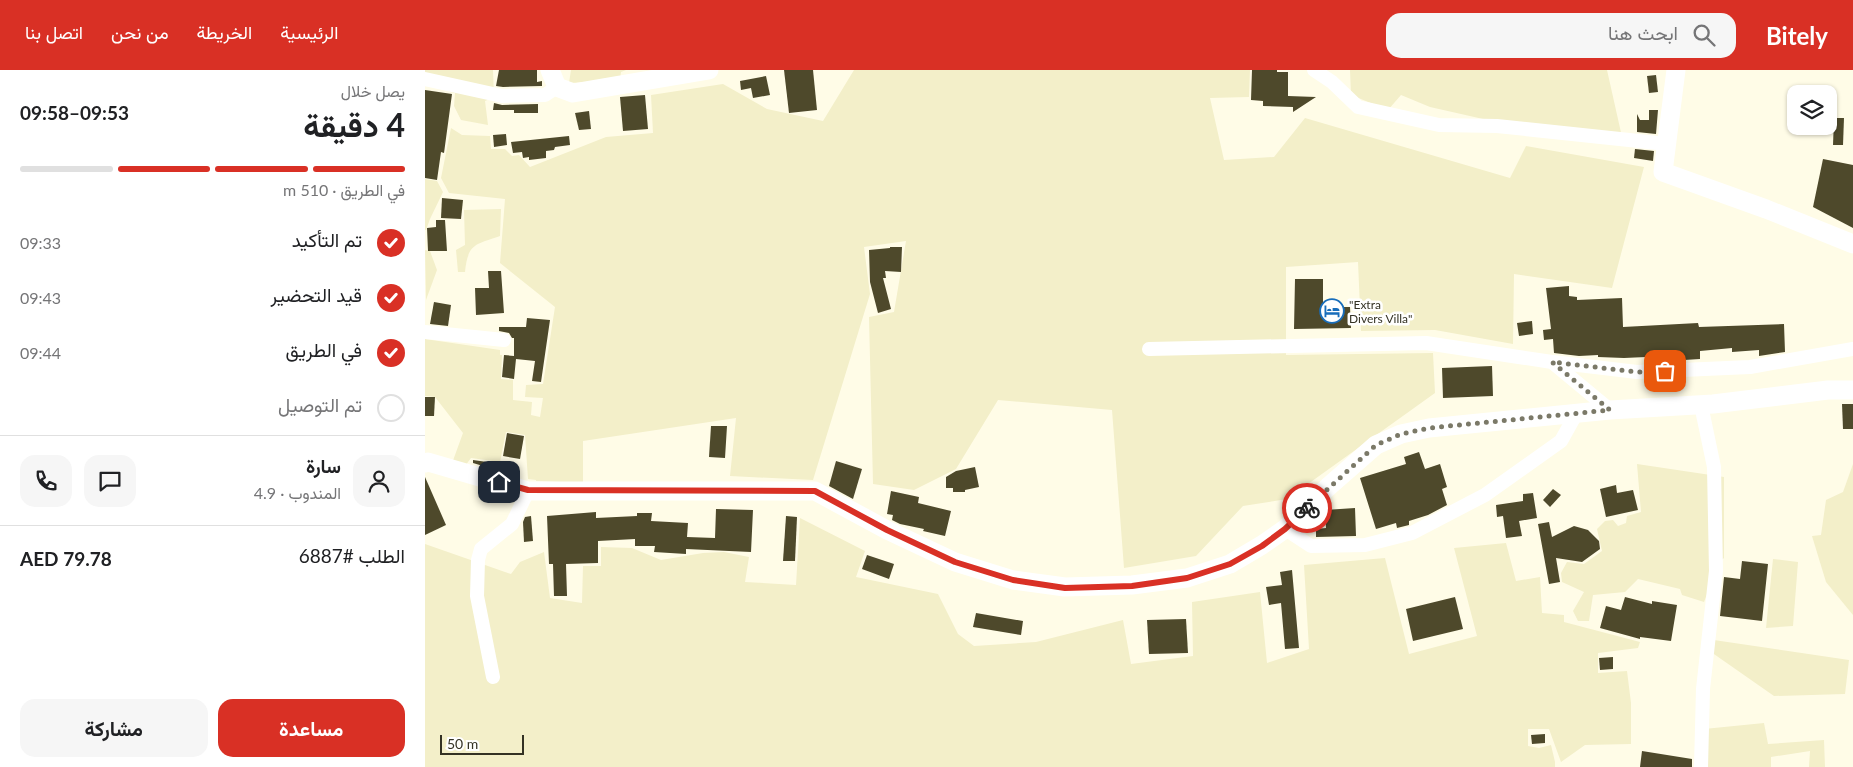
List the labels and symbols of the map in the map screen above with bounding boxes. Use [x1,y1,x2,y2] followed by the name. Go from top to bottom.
[1349,297,1412,326] place label: "Extra Divers Villa"
[1319,298,1345,324] hotel icon: "Extra Divers Villa"
[1644,350,1686,392] pin
[478,461,520,503] pin
[1282,483,1332,533] courier
[440,732,524,755] scale bar

